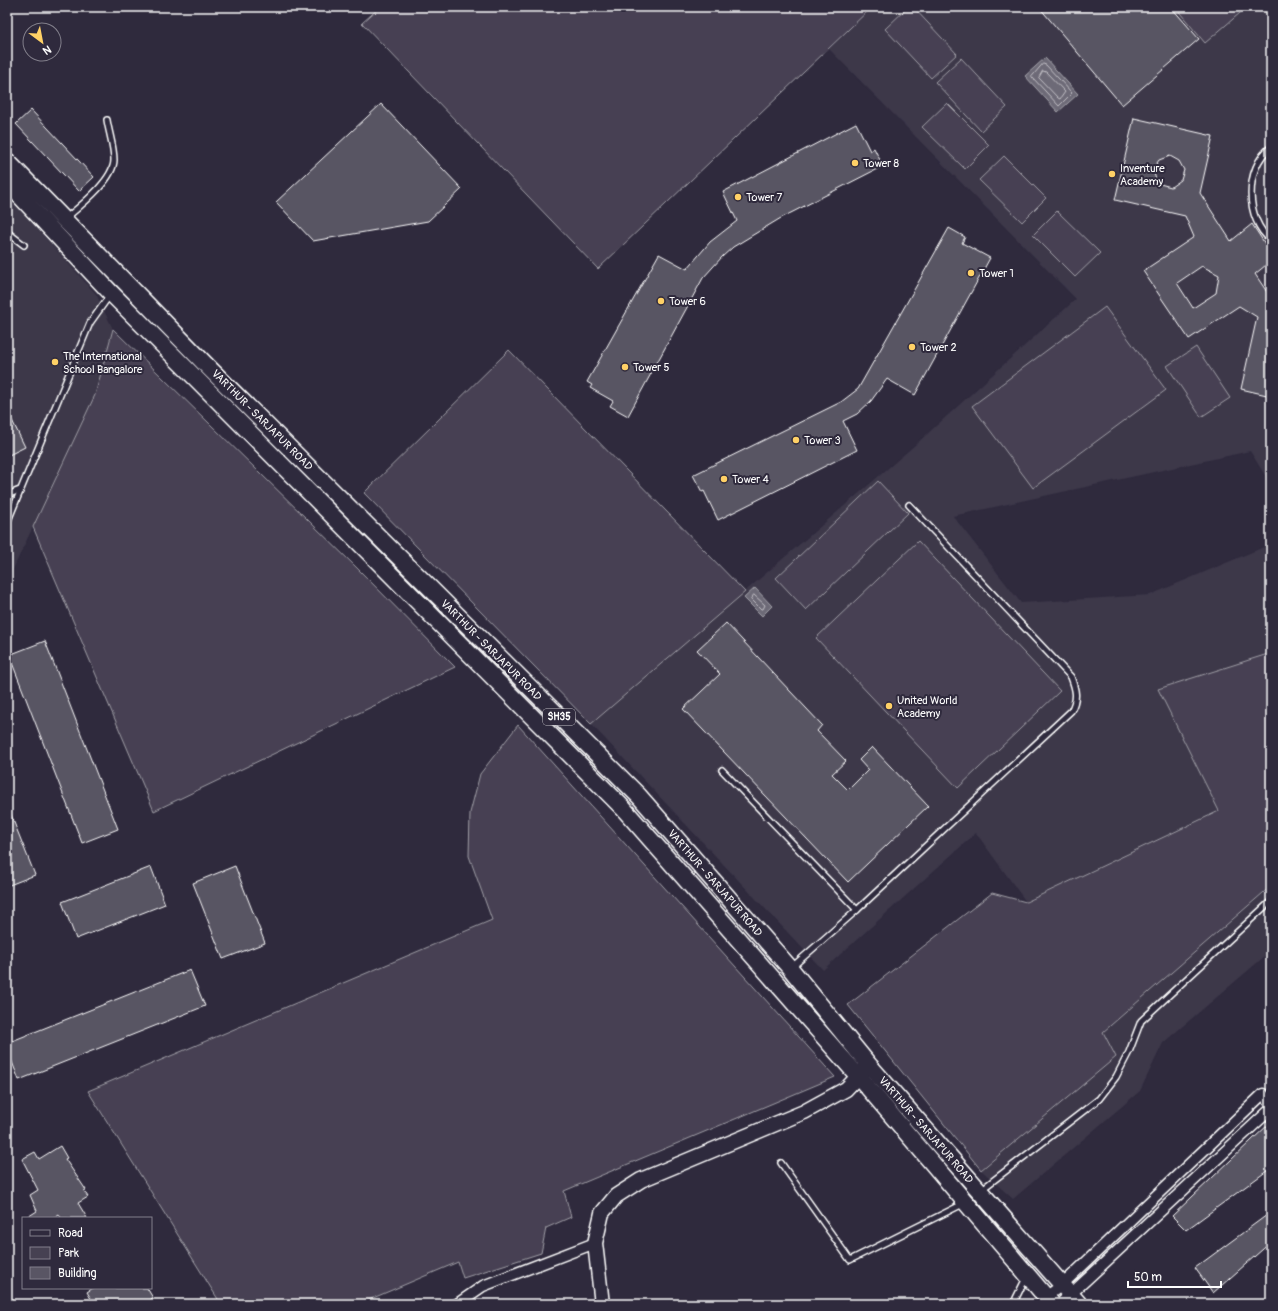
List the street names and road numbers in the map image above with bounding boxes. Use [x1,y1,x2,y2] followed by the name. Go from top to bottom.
[209,367,315,473] street label: VARTHUR - SARJAPUR ROAD
[438,597,544,703] street label: VARTHUR - SARJAPUR ROAD
[543,709,575,725] road number: SH35
[665,827,765,939] street label: VARTHUR - SARJAPUR ROAD
[876,1074,976,1186] street label: VARTHUR - SARJAPUR ROAD

